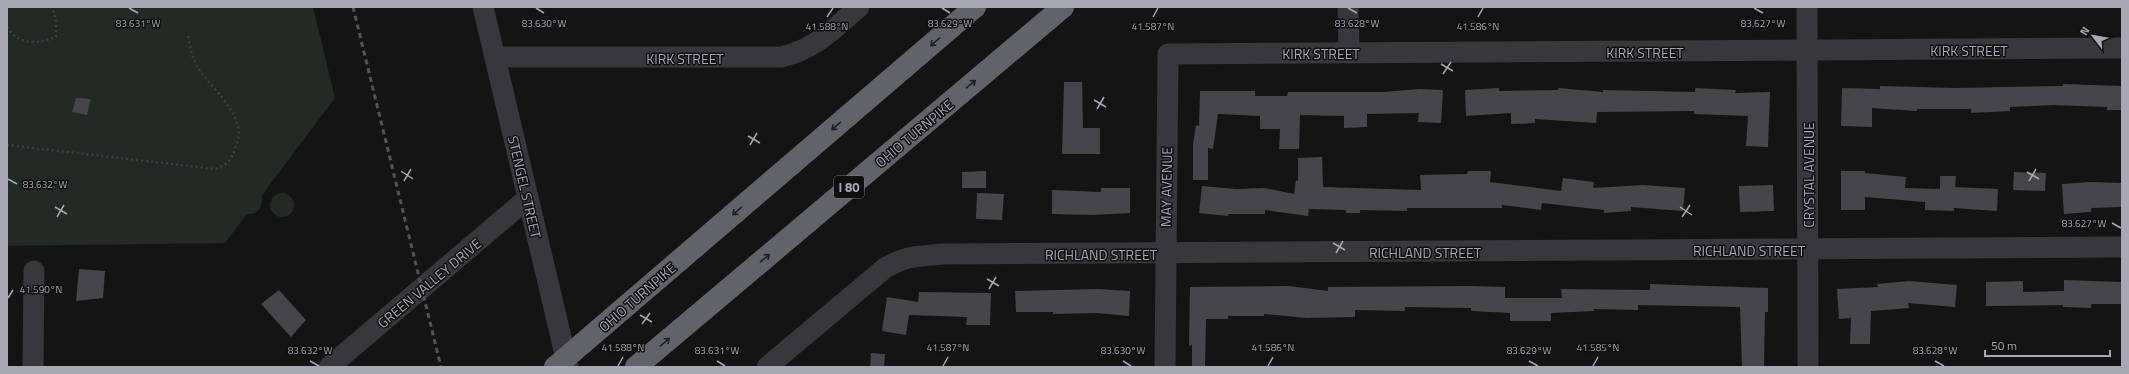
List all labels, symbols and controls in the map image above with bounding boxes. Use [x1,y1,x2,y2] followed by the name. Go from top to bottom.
[116,16,160,31] text: 83.631°W
[522,16,566,31] text: 83.630°W
[928,16,972,31] text: 83.629°W
[1335,16,1379,31] text: 83.628°W
[1741,16,1785,31] text: 83.627°W
[2073,16,2113,56] north arrow
[806,19,848,34] text: 41.588°N
[1132,19,1174,34] text: 41.587°N
[1457,19,1499,34] text: 41.586°N
[2076,23,2093,38] text: N
[929,37,940,46] one-way arrow
[1930,40,2008,61] street label: KIRK STREET
[1606,42,1684,63] street label: KIRK STREET
[1282,43,1360,64] street label: KIRK STREET
[646,48,724,69] street label: KIRK STREET
[966,80,977,89] one-way arrow
[870,94,958,172] street label: OHIO TURNPIKE
[831,122,841,131] one-way arrow
[1798,122,1819,228] street label: CRYSTAL AVENUE
[503,134,547,241] street label: STENGEL STREET
[1155,147,1177,227] street label: MAY AVENUE
[834,176,864,198] road number: I 80
[23,177,67,192] text: 83.632°W
[732,206,743,215] one-way arrow
[2062,216,2106,231] text: 83.627°W
[372,233,486,333] street label: GREEN VALLEY DRIVE
[1693,240,1806,261] street label: RICHLAND STREET
[1369,242,1482,263] street label: RICHLAND STREET
[1045,244,1158,265] street label: RICHLAND STREET
[760,254,770,263] one-way arrow
[594,257,680,337] street label: OHIO TURNPIKE
[20,282,62,297] text: 41.590°N
[1985,332,2110,358] scale bar
[1991,336,2017,355] text: 50 m
[660,337,671,346] one-way arrow
[602,340,644,355] text: 41.588°N
[927,340,969,355] text: 41.587°N
[1252,340,1294,355] text: 41.586°N
[1577,340,1619,355] text: 41.585°N
[288,343,332,358] text: 83.632°W
[695,343,739,358] text: 83.631°W
[1101,343,1145,358] text: 83.630°W
[1507,343,1551,358] text: 83.629°W
[1913,343,1957,358] text: 83.628°W

